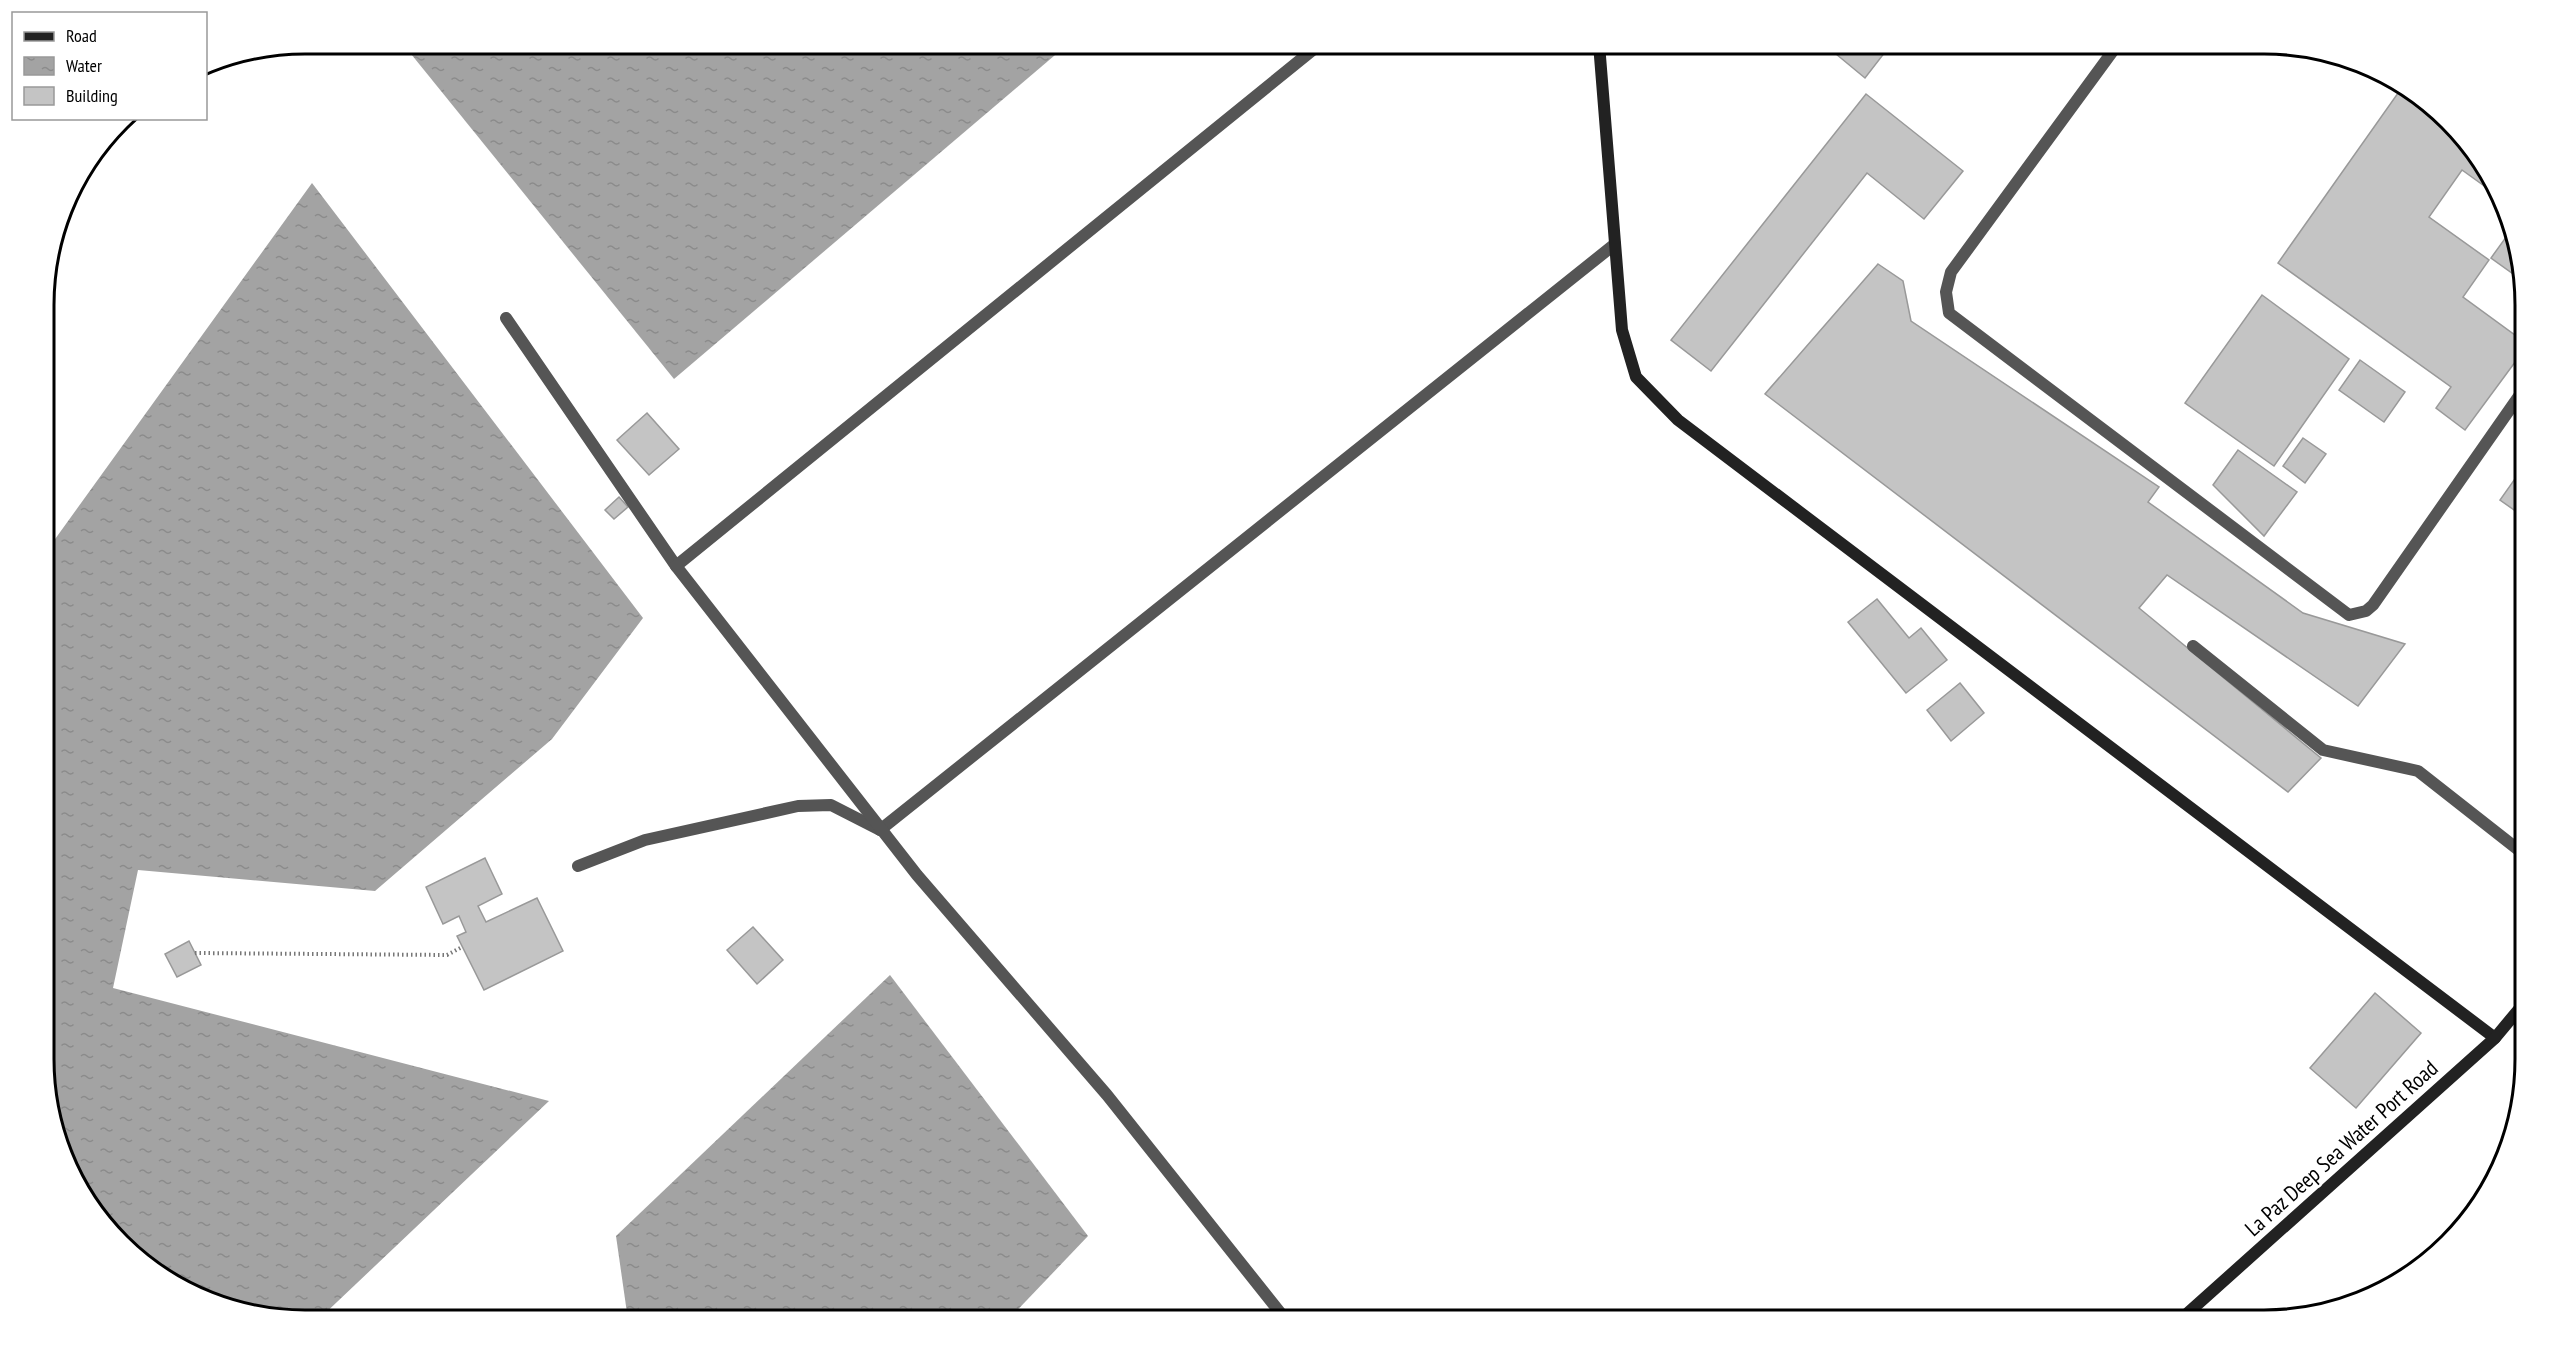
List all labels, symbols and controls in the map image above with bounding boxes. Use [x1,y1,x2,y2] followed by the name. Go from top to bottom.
[12,12,207,120] legend
[66,24,97,47] text: Road
[66,54,102,77] text: Water
[66,84,118,107] text: Building
[2239,1054,2443,1242] street label: La Paz Deep Sea Water Port Road

